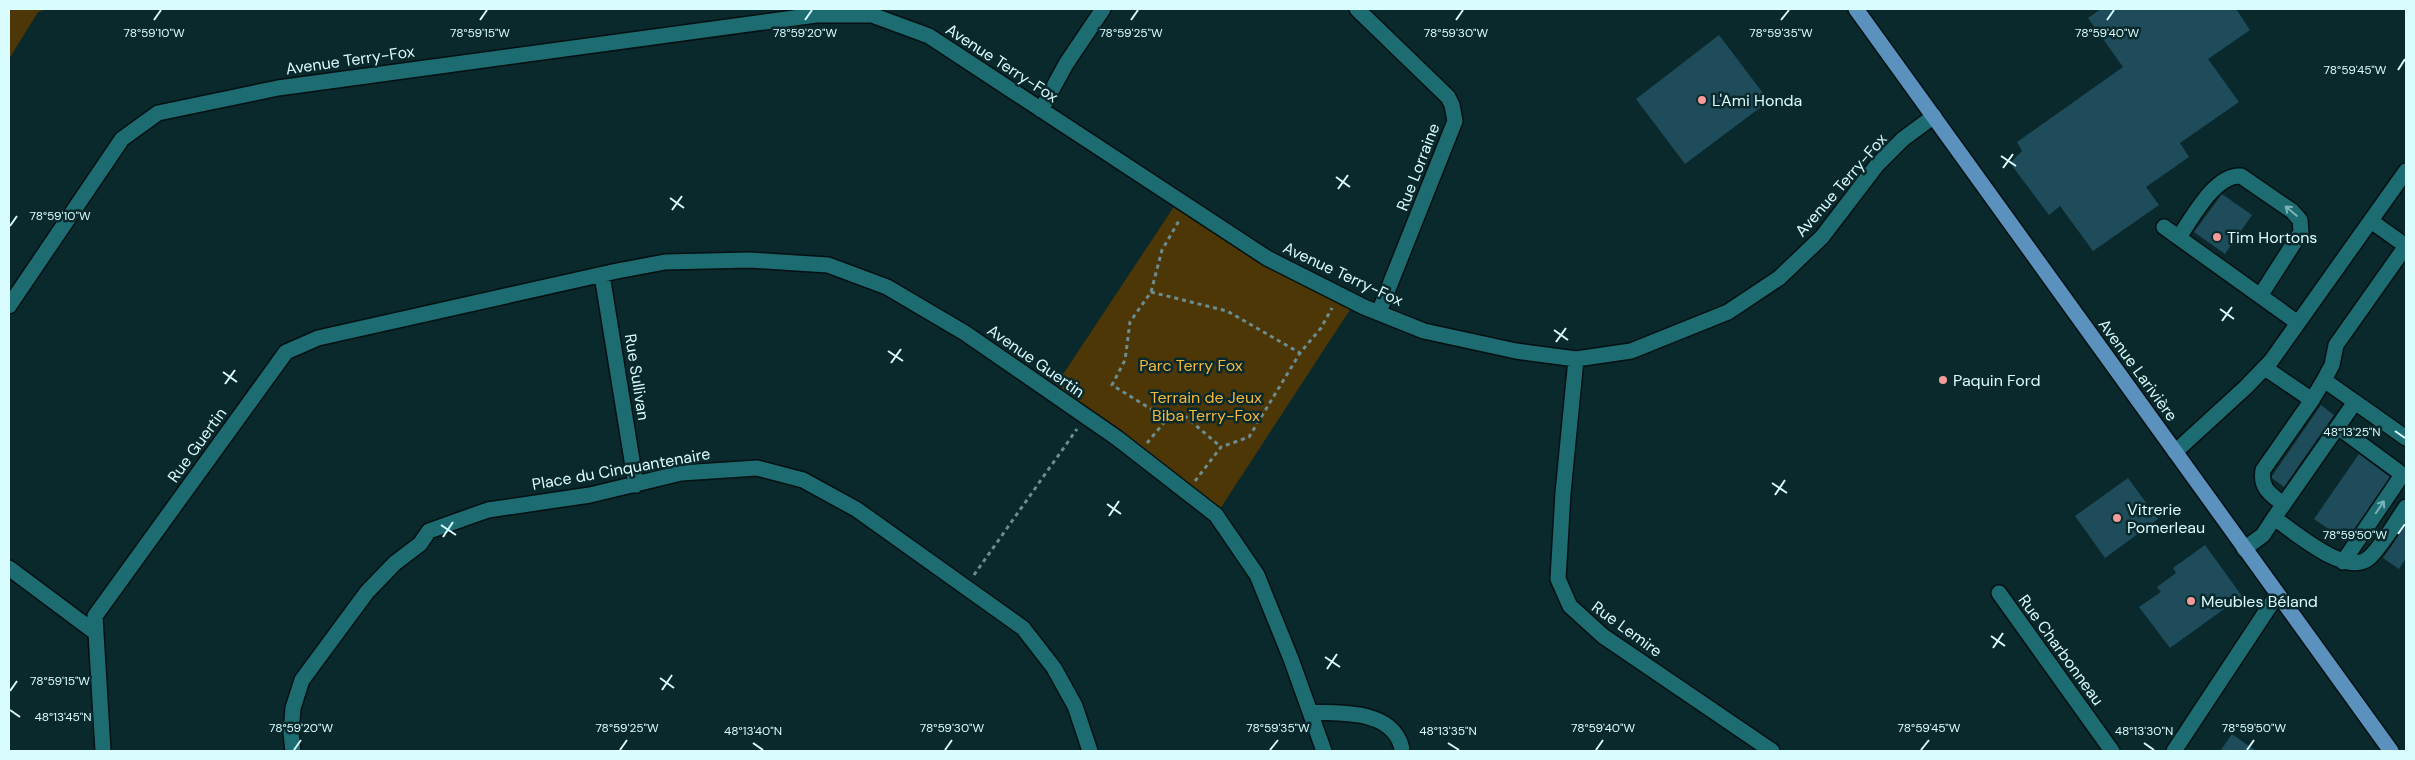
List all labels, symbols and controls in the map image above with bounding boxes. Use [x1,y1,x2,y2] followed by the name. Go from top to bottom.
[942,19,1062,107] street label: Avenue Terry-Fox
[123,25,185,41] text: 78°59'10"W
[450,25,510,41] text: 78°59'15"W
[773,25,837,41] text: 78°59'20"W
[1099,25,1163,41] text: 78°59'25"W
[1424,25,1489,41] text: 78°59'30"W
[1749,25,1813,41] text: 78°59'35"W
[2075,25,2139,41] text: 78°59'40"W
[284,41,416,79] street label: Avenue Terry-Fox
[2324,62,2387,78] text: 78°59'45"W
[1712,90,1802,111] place label: L'Ami Honda
[1696,94,1708,106] marker: L'Ami Honda
[1392,120,1444,214] street label: Rue Lorraine
[1790,129,1892,241] street label: Avenue Terry-Fox
[2284,205,2297,216] one-way arrow
[29,208,91,224] text: 78°59'10"W
[2227,227,2317,248] place label: Tim Hortons
[2211,231,2223,243] marker: Tim Hortons
[1280,237,1406,311] street label: Avenue Terry-Fox
[2094,315,2182,425] street label: Avenue Larivière
[983,320,1089,402] street label: Avenue Guertin
[620,332,654,422] street label: Rue Sullivan
[1139,355,1243,376] park label: Parc Terry Fox
[1953,370,2040,391] place label: Paquin Ford
[1937,374,1949,386] marker: Paquin Ford
[1150,387,1262,426] park label: Terrain de Jeux Biba Terry-Fox
[163,403,231,487] street label: Rue Guertin
[2323,424,2381,440] text: 48°13'25"N
[530,443,712,495] street label: Place du Cinquantenaire
[2127,499,2205,538] place label: Vitrerie Pomerleau
[2375,500,2385,514] one-way arrow
[2111,512,2123,524] marker: Vitrerie Pomerleau
[2323,527,2388,543] text: 78°59'50"W
[2014,590,2108,710] street label: Rue Charbonneau
[2201,591,2318,612] place label: Meubles Béland
[2185,595,2197,607] marker: Meubles Béland
[1588,596,1666,662] street label: Rue Lemire
[30,673,90,689] text: 78°59'15"W
[35,709,92,725] text: 48°13'45"N
[269,720,333,736] text: 78°59'20"W
[595,720,659,736] text: 78°59'25"W
[920,720,985,736] text: 78°59'30"W
[1246,720,1310,736] text: 78°59'35"W
[1571,720,1635,736] text: 78°59'40"W
[1898,720,1961,736] text: 78°59'45"W
[2222,720,2287,736] text: 78°59'50"W
[724,723,782,739] text: 48°13'40"N
[1419,723,1477,739] text: 48°13'35"N
[2115,723,2173,739] text: 48°13'30"N

